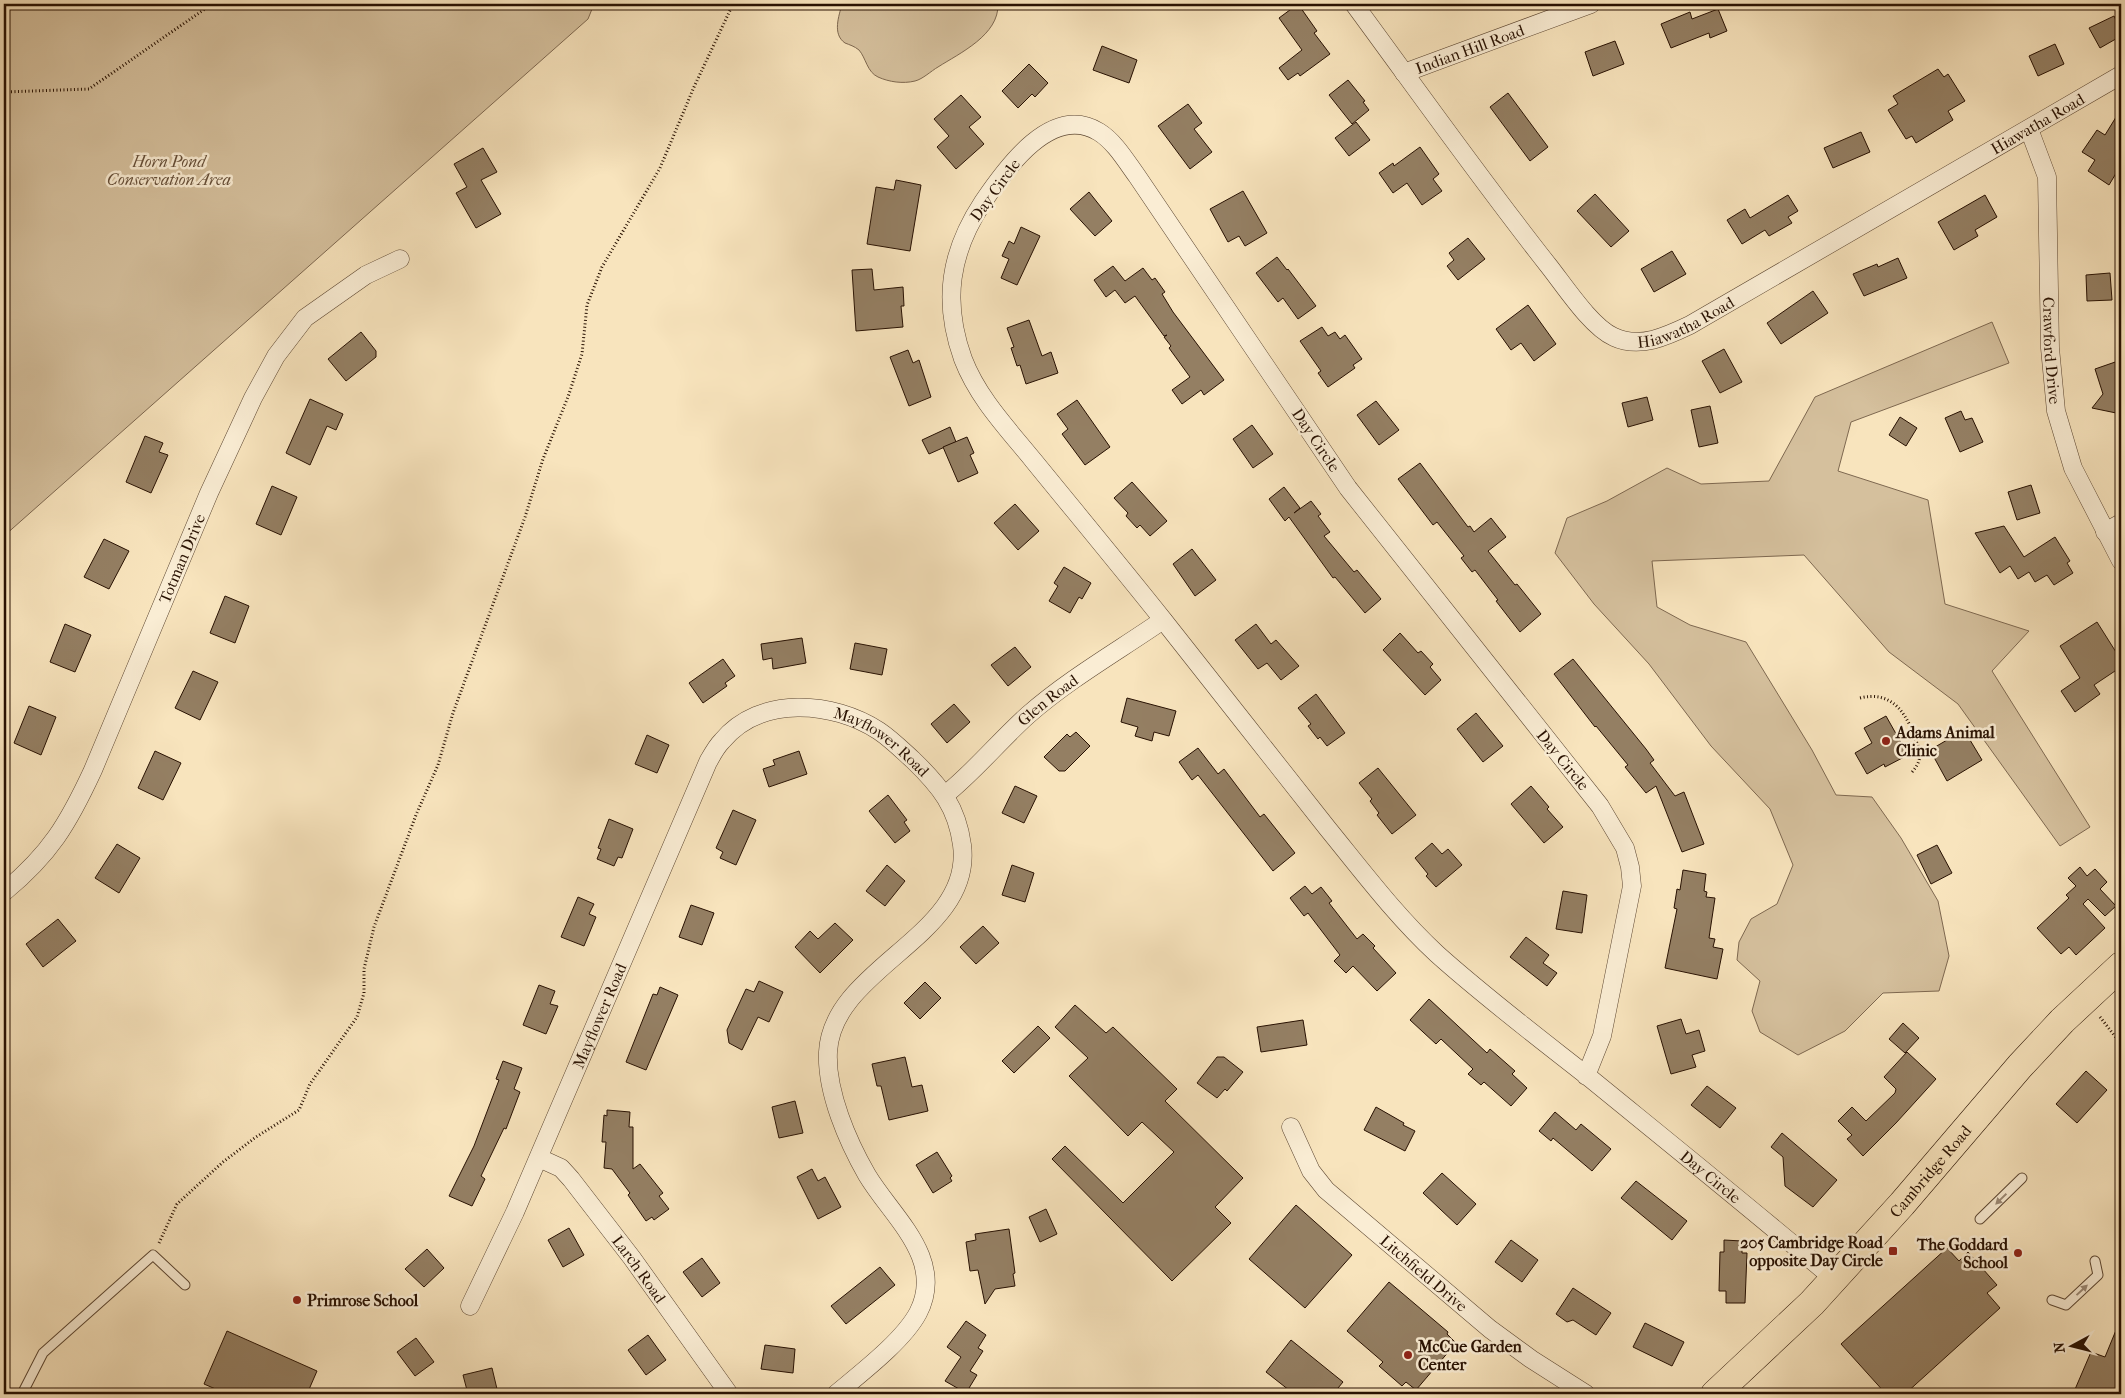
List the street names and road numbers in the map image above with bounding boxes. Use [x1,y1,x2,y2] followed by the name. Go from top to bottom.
[1413,20,1527,77] street label: Indian Hill Road
[1987,89,2088,158] street label: Hiawatha Road
[966,155,1024,225] street label: Day Circle
[1636,292,1737,352] street label: Hiawatha Road
[2040,297,2065,405] street label: Crawford Drive
[1288,405,1344,476] street label: Day Circle
[154,511,209,606] street label: Totman Drive
[1013,670,1082,730] street label: Glen Road
[832,703,934,780] street label: Mayflower Road
[1533,726,1593,794] street label: Day Circle
[568,960,630,1071] street label: Mayflower Road
[1885,1121,1975,1221] street label: Cambridge Road
[1677,1146,1745,1207] street label: Day Circle
[608,1231,670,1307] street label: Larch Road
[1377,1231,1472,1315] street label: Litchfield Drive

